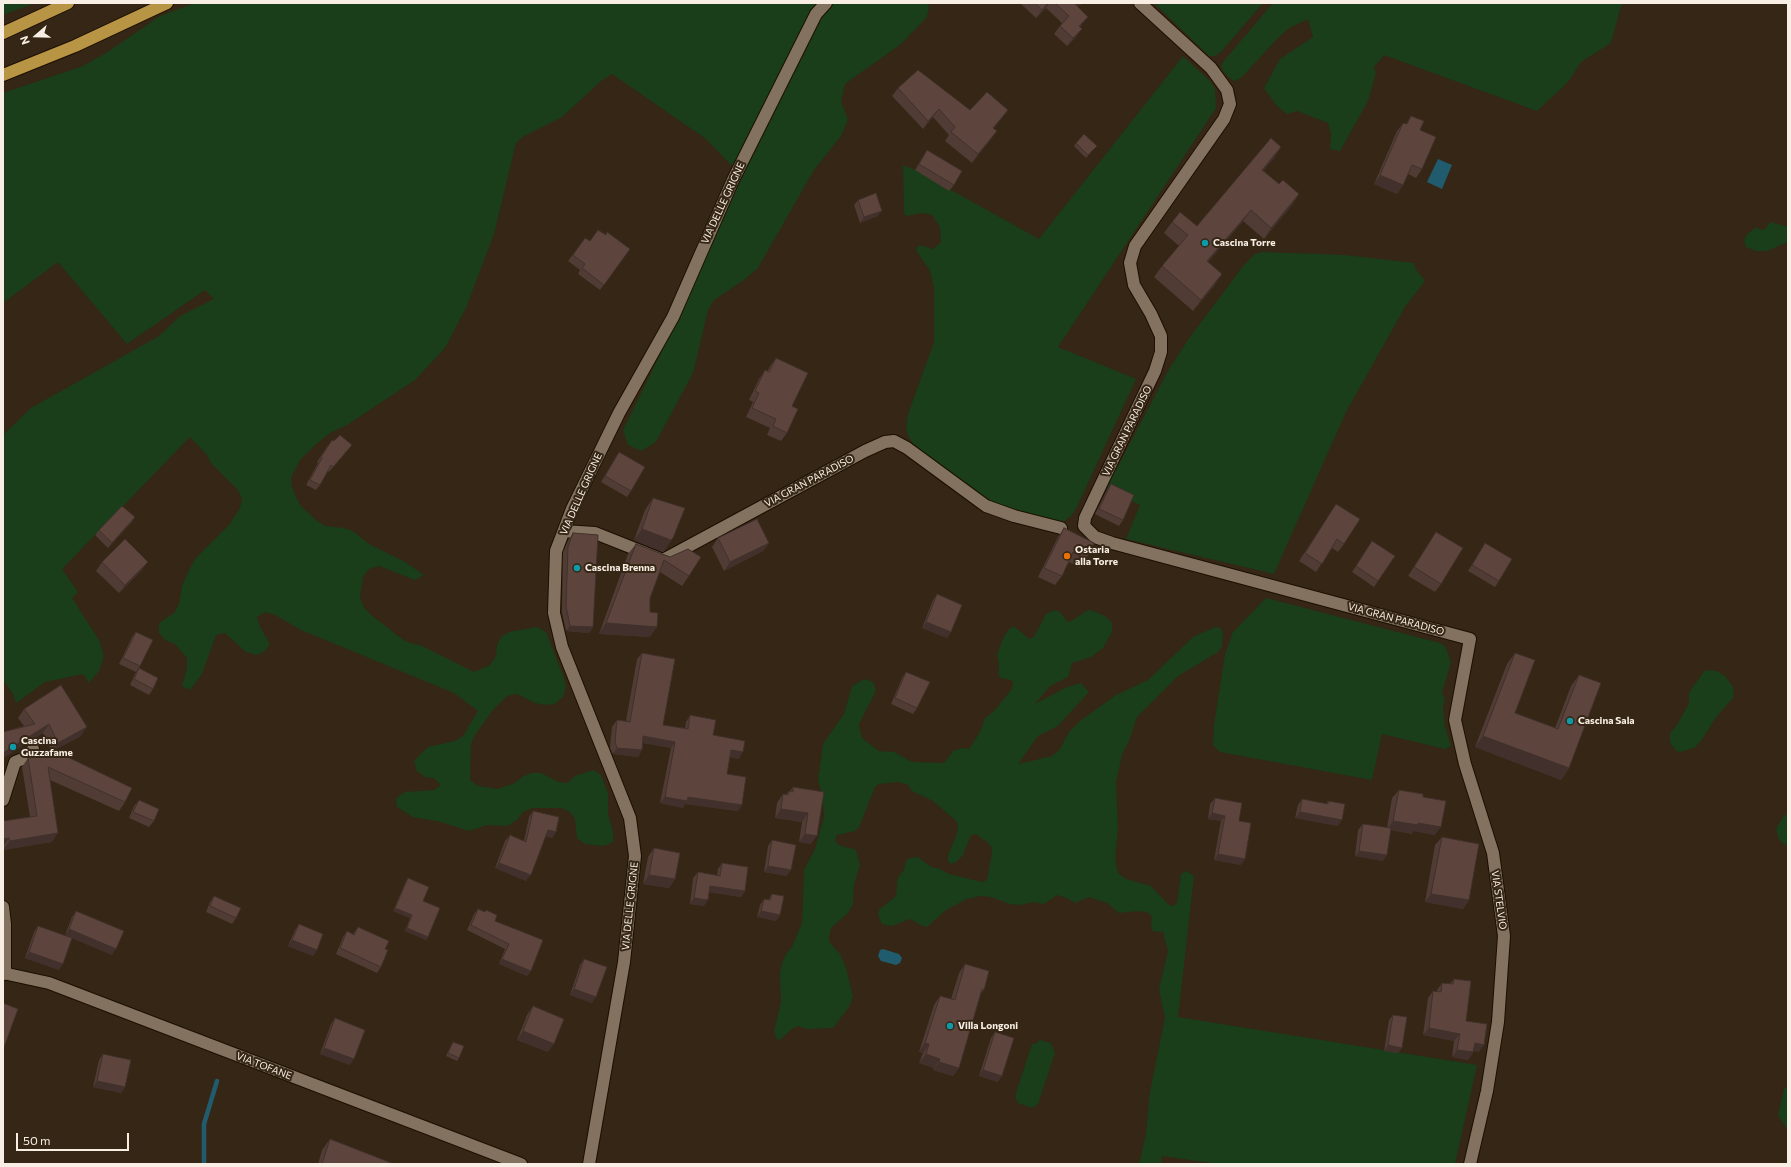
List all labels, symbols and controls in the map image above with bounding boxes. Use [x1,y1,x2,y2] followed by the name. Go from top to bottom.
[16,16,56,56] north arrow
[17,34,32,46] text: N
[699,160,747,246] street label: VIA DELLE GRIGNE
[1213,237,1275,249] place label: Cascina Torre
[1200,238,1210,248] marker: Cascina Torre
[1100,384,1154,478] street label: VIA GRAN PARADISO
[557,451,605,537] street label: VIA DELLE GRIGNE
[762,452,856,510] street label: VIA GRAN PARADISO
[1075,544,1118,568] place label: Ostaria alla Torre
[1062,551,1072,561] marker: Ostaria alla Torre
[585,562,655,574] place label: Cascina Brenna
[572,563,582,573] marker: Cascina Brenna
[1346,600,1446,638] street label: VIA GRAN PARADISO
[1578,715,1635,727] place label: Cascina Sala
[1565,716,1575,726] marker: Cascina Sala
[21,735,73,758] place label: Cascina Guzzafame
[8,742,18,752] marker: Cascina Guzzafame
[619,861,641,951] street label: VIA DELLE GRIGNE
[1489,870,1509,930] street label: VIA STELVIO
[958,1020,1018,1032] place label: Villa Longoni
[945,1021,955,1031] marker: Villa Longoni
[235,1050,293,1082] street label: VIA TOFANE
[18,1125,131,1151] scale bar
[23,1133,51,1147] text: 50 m

